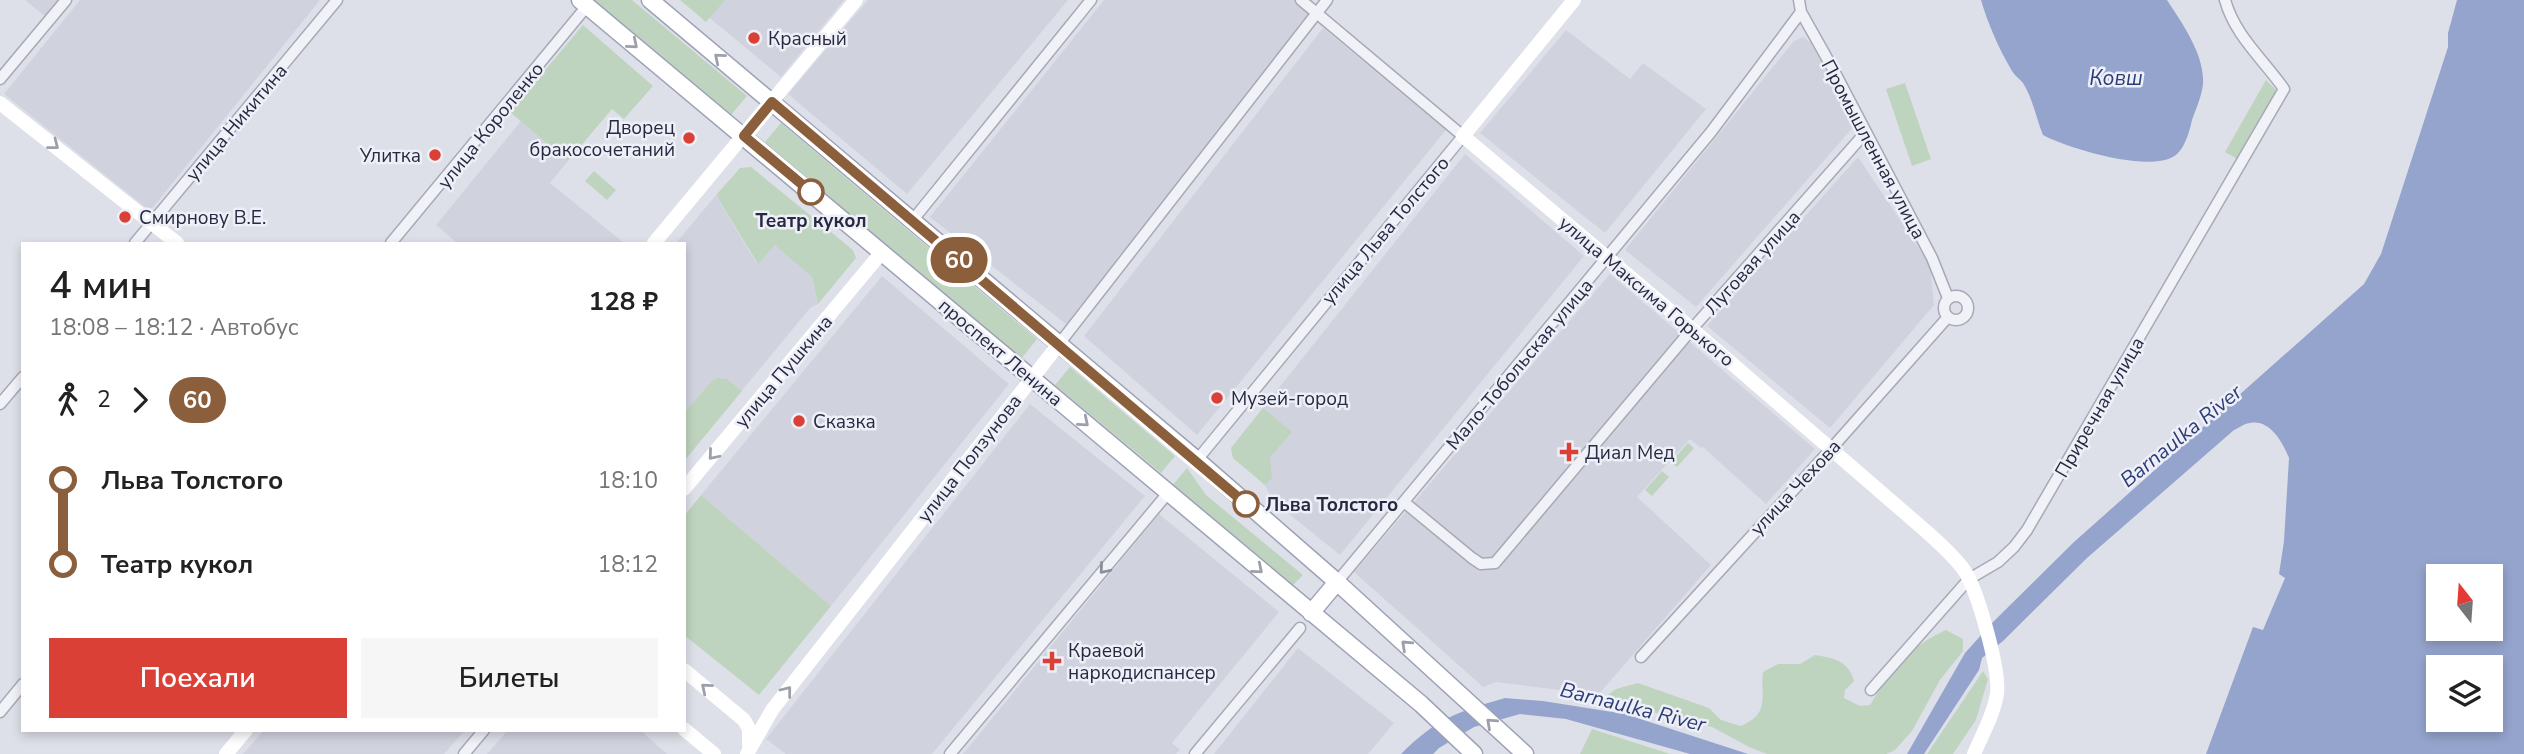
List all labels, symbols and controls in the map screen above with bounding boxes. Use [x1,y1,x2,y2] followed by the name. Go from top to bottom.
[768,26,847,52] place label: Красный
[746,30,762,46] marker: Красный
[624,36,637,48] one-way arrow
[715,54,728,66] one-way arrow
[1815,55,1932,244] street label: Промышленная улица
[432,57,550,194] street label: улица Короленко
[180,59,293,187] street label: улица Никитина
[2089,64,2143,92] water label: Ковш
[529,115,675,163] place label: Дворец бракосочетаний
[681,130,697,146] marker: Дворец бракосочетаний
[46,136,58,149] one-way arrow
[359,143,421,169] place label: Улитка
[427,147,443,163] marker: Улитка
[1316,151,1456,310] street label: улица Льва Толстого
[798,179,824,205] marker: Театр кукол
[139,205,266,231] place label: Смирнову В.Е.
[1699,205,1807,320] street label: Луговая улица
[755,208,867,234] place label: Театр кукол
[117,209,133,225] marker: Смирнову В.Е.
[1553,210,1740,373] street label: улица Максима Горького
[928,237,990,283] line badge: 60
[945,244,973,276] text: 60
[49,260,152,311] text: 4 мин
[1440,274,1599,456] street label: Мало-Тобольская улица
[589,284,658,319] text: 128 ₽
[933,293,1068,412] street label: проспект Ленина
[729,310,839,434] street label: улица Пушкина
[49,312,299,343] text: 18:08 – 18:12 · Автобус
[2049,332,2151,483] street label: Приречная улица
[2114,378,2248,494] water label: Barnaulka River
[49,381,87,419] icon: walk
[121,381,159,419] icon: forward
[97,384,111,415] text: 2
[183,384,212,416] text: 60
[1231,386,1348,412] place label: Музей-город
[912,389,1028,528] street label: улица Ползунова
[1209,390,1225,406] marker: Музей-город
[813,409,876,435] place label: Сказка
[791,413,807,429] marker: Сказка
[1076,414,1089,426] one-way arrow
[1745,434,1847,541] street label: улица Чехова
[1585,440,1675,466] place label: Диал Мед
[1559,442,1579,462] marker: Диал Мед
[709,447,721,460] one-way arrow
[101,463,283,498] text: Льва Толстого
[598,465,658,496] text: 18:10
[1233,491,1259,517] marker: Льва Толстого
[1265,492,1398,518] place label: Льва Толстого
[101,547,253,582] text: Театр кукол
[598,549,658,580] text: 18:12
[1100,561,1112,574] one-way arrow
[1250,561,1263,573] one-way arrow
[2426,564,2502,640] north arrow
[2426,564,2503,732] map controls
[49,638,347,718] button: Поехали
[361,638,658,718] button: Билеты
[1068,638,1216,686] place label: Краевой наркодиспансер
[1401,641,1414,653] one-way arrow
[1042,651,1062,671] marker: Краевой наркодиспансер
[2426,655,2503,732] button: layers
[1557,675,1709,739] water label: Barnaulka River
[702,684,714,697] one-way arrow
[778,686,791,698] one-way arrow
[1486,718,1499,731] one-way arrow

